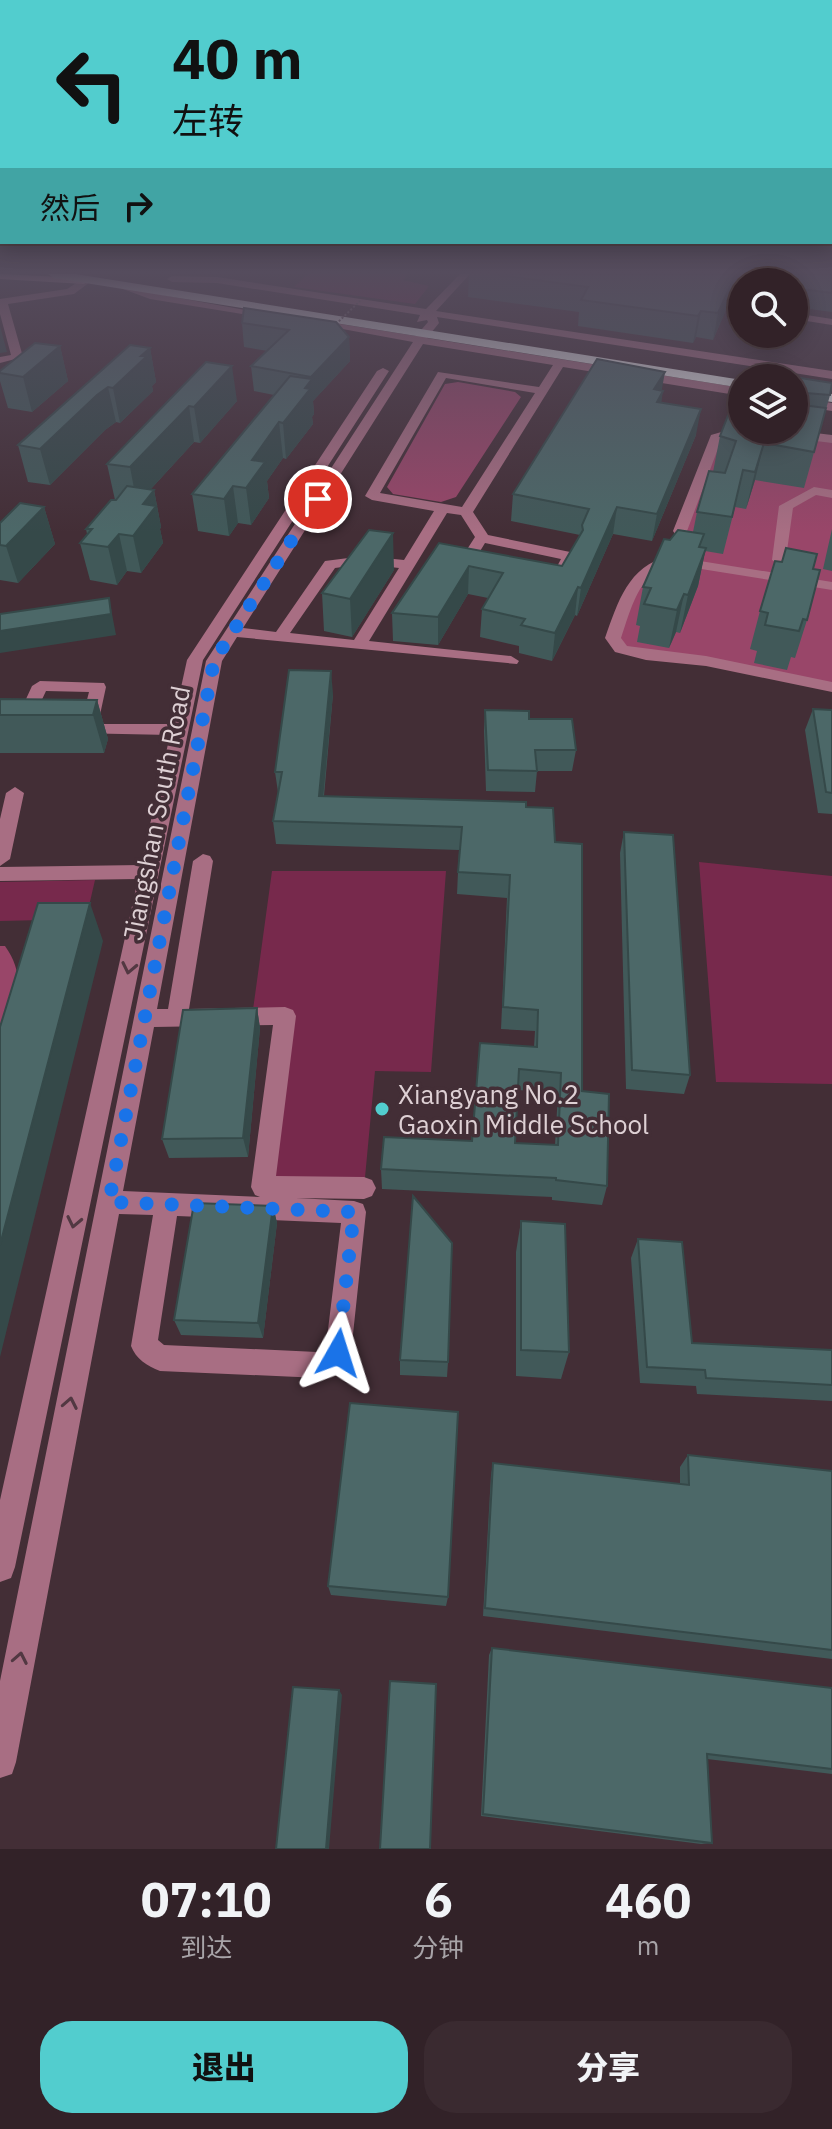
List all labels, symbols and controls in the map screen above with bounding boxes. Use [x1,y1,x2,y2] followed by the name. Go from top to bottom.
[172,22,302,94] text: 40 m
[40,32,144,136] icon: left
[172,97,244,144] text: 左转
[116,184,160,228] icon: right
[40,188,100,227] text: 然后
[728,268,808,444] map controls
[728,268,808,348] button: search
[728,364,808,444] button: layers
[284,465,352,533] pin
[296,477,340,521] icon: arrive
[115,683,197,943] street label: Jiangshan South Road
[121,961,138,974] one-way arrow
[398,1077,649,1141] place label: Xiangyang No.2 Gaoxin Middle School
[373,1100,391,1118] marker: Xiangyang No.2 Gaoxin Middle School
[66,1215,83,1228] one-way arrow
[296,1311,380,1395] position arrow
[61,1397,78,1410] one-way arrow
[11,1651,28,1665] one-way arrow
[141,1868,272,1930] text: 07:10
[424,1868,453,1930] text: 6
[605,1869,691,1931] text: 460
[637,1928,659,1962] text: m
[180,1930,232,1964] text: 到达
[412,1930,464,1964] text: 分钟
[40,2021,408,2113] button: 退出
[424,2021,792,2113] button: 分享

